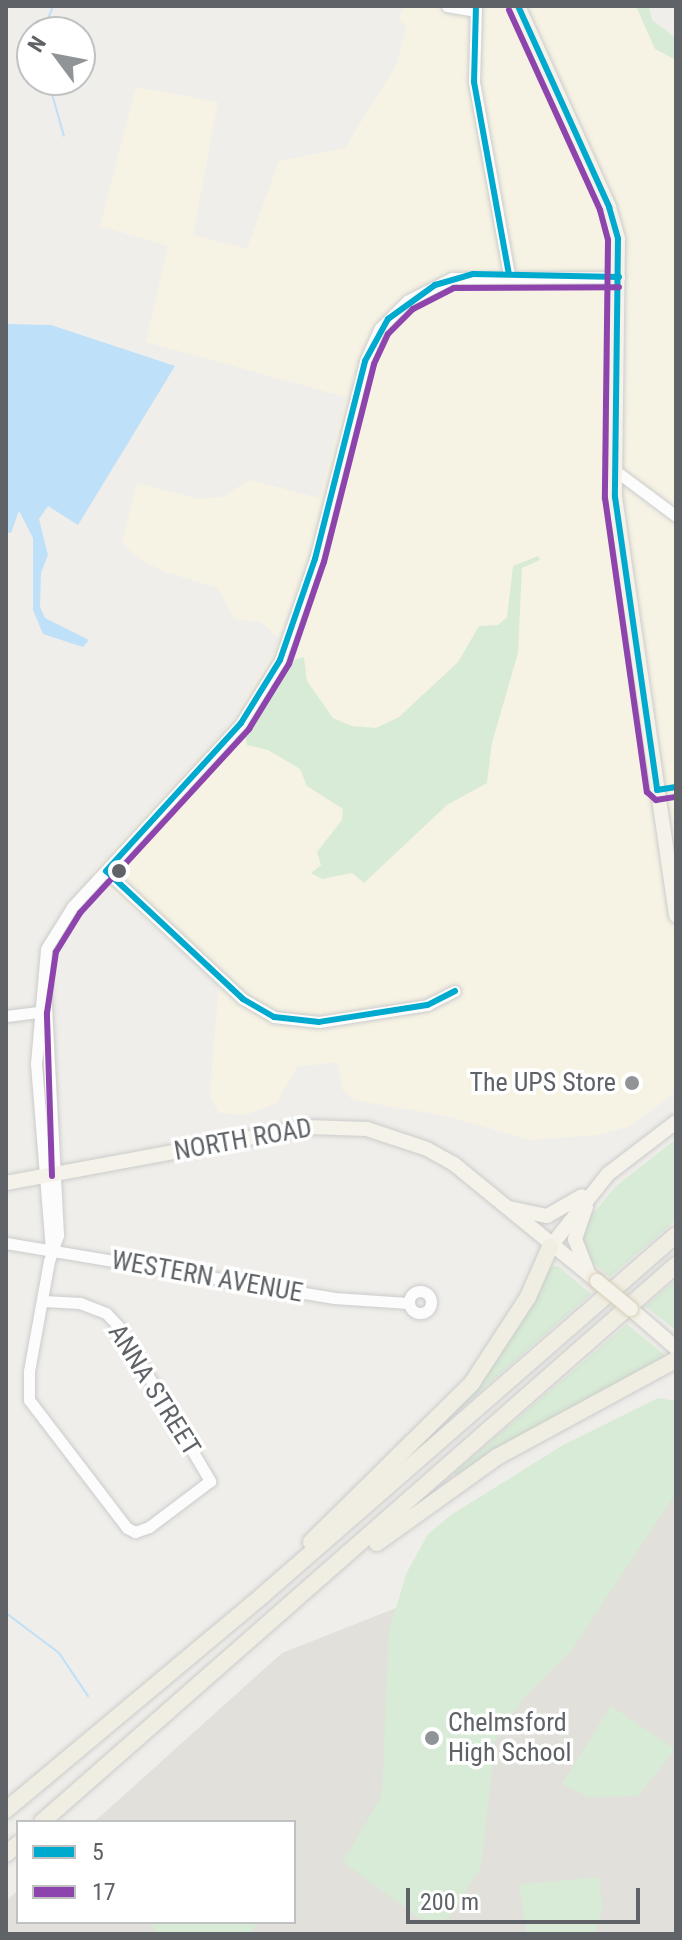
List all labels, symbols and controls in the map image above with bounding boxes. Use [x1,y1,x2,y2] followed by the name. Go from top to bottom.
[16,16,96,96] north arrow
[23,32,51,56] text: N
[111,863,127,879] unlabelled marker
[469,1067,616,1099] place label: The UPS Store
[623,1074,641,1092] marker: The UPS Store
[172,1113,314,1167] street label: NORTH ROAD
[109,1245,305,1309] street label: WESTERN AVENUE
[101,1319,207,1461] street label: ANNA STREET
[448,1707,572,1768] place label: Chelmsford High School
[423,1729,441,1747] marker: Chelmsford High School
[16,1820,296,1924] legend
[92,1838,104,1866] text: 5
[410,1872,644,1922] scale bar
[92,1878,116,1906] text: 17
[420,1888,479,1916] text: 200 m

